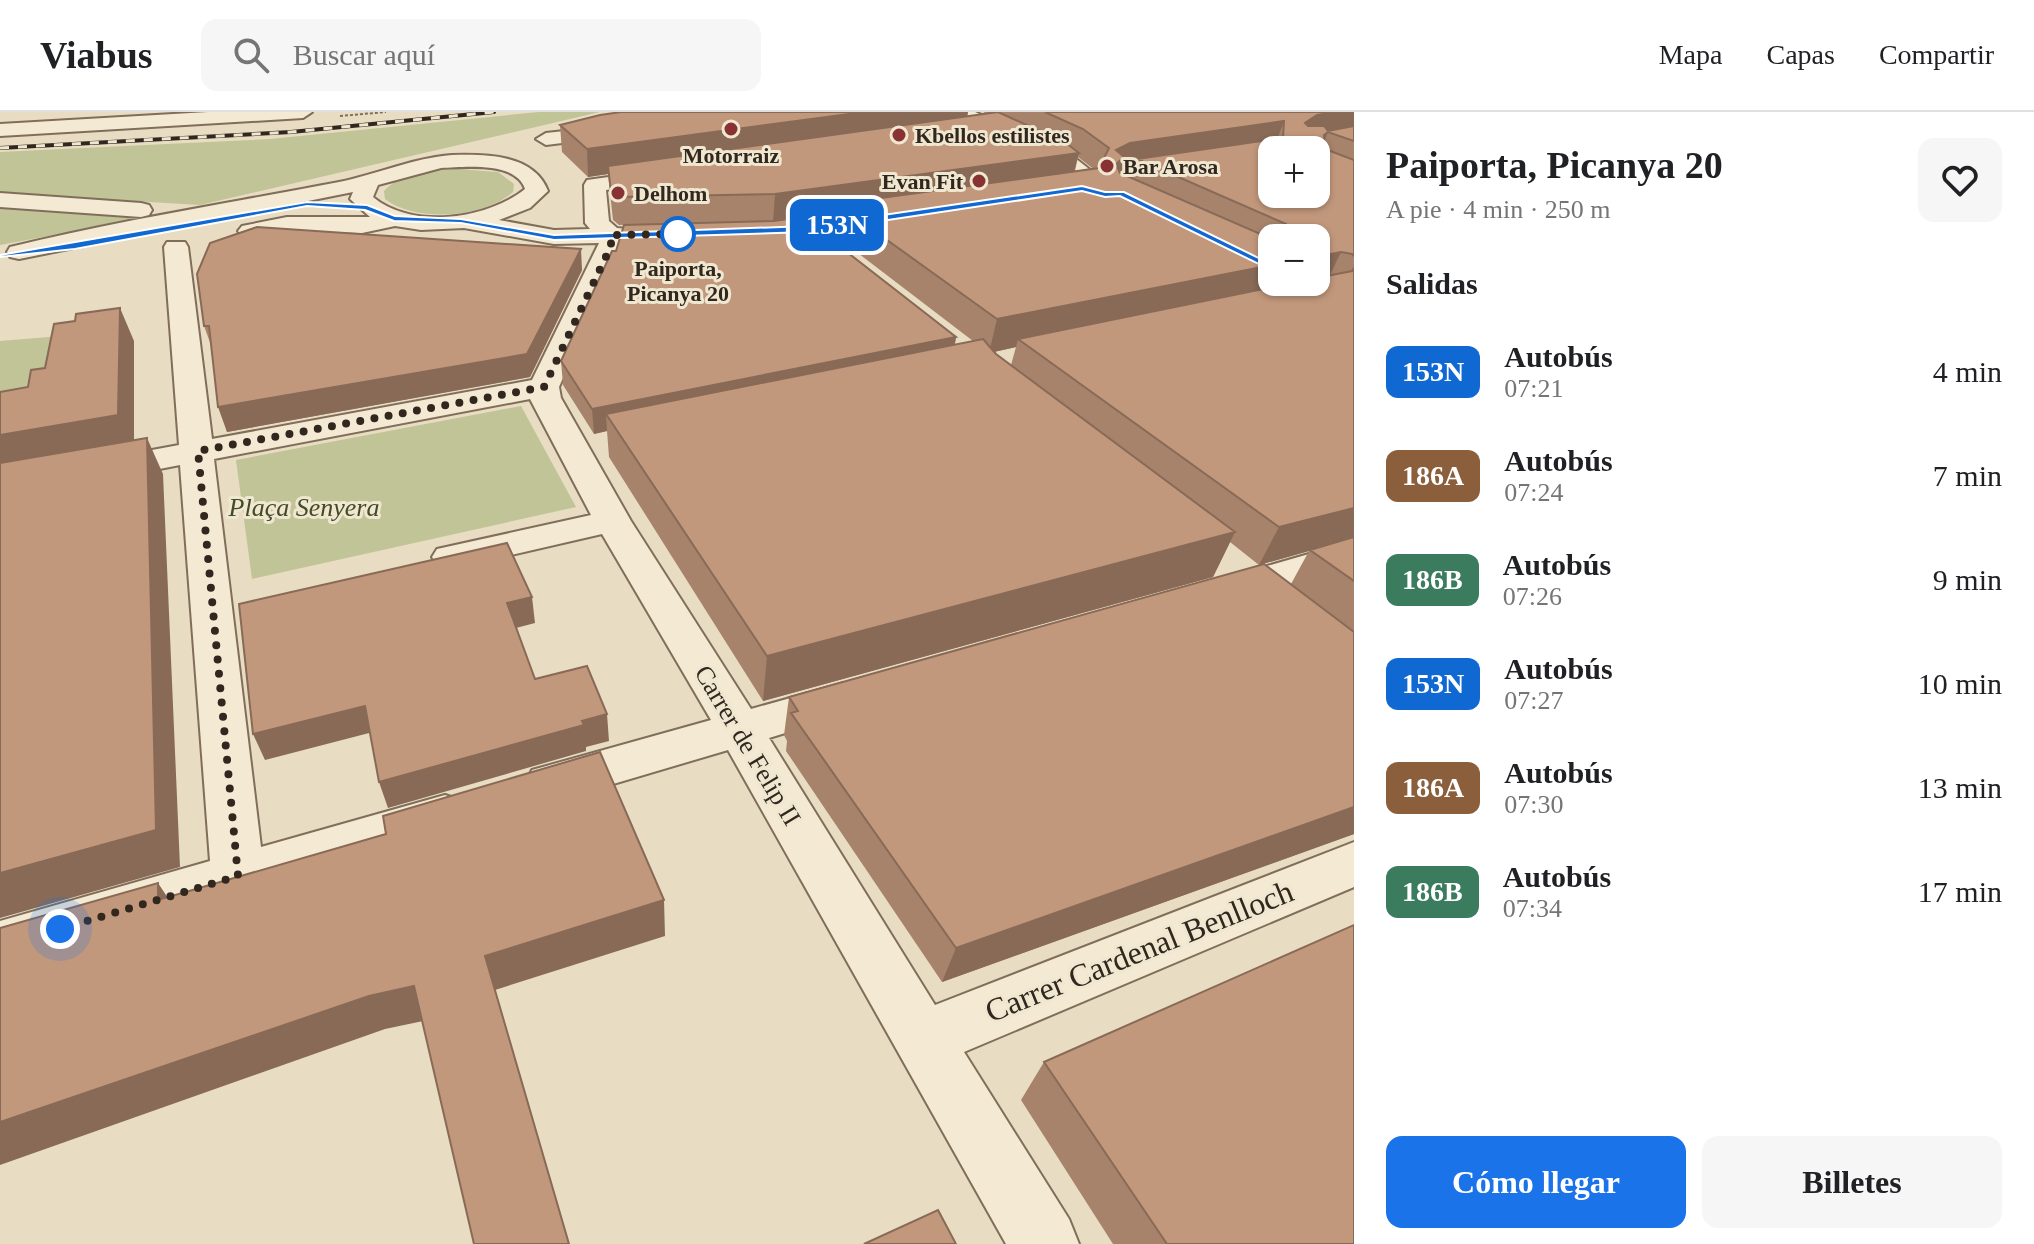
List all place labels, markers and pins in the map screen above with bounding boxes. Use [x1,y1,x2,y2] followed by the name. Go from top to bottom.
[722,120,740,138] marker: Motorraiz
[915,123,1070,148] place label: Kbellos estilistes
[890,126,908,144] marker: Kbellos estilistes
[683,143,779,168] place label: Motorraiz
[1123,154,1218,179] place label: Bar Arosa
[1098,157,1116,175] marker: Bar Arosa
[882,169,964,194] place label: Evan Fit
[970,172,988,190] marker: Evan Fit
[634,181,707,206] place label: Delhom
[609,184,627,202] marker: Delhom
[661,217,695,251] marker: Paiporta, Picanya 20
[627,256,729,306] place label: Paiporta, Picanya 20

